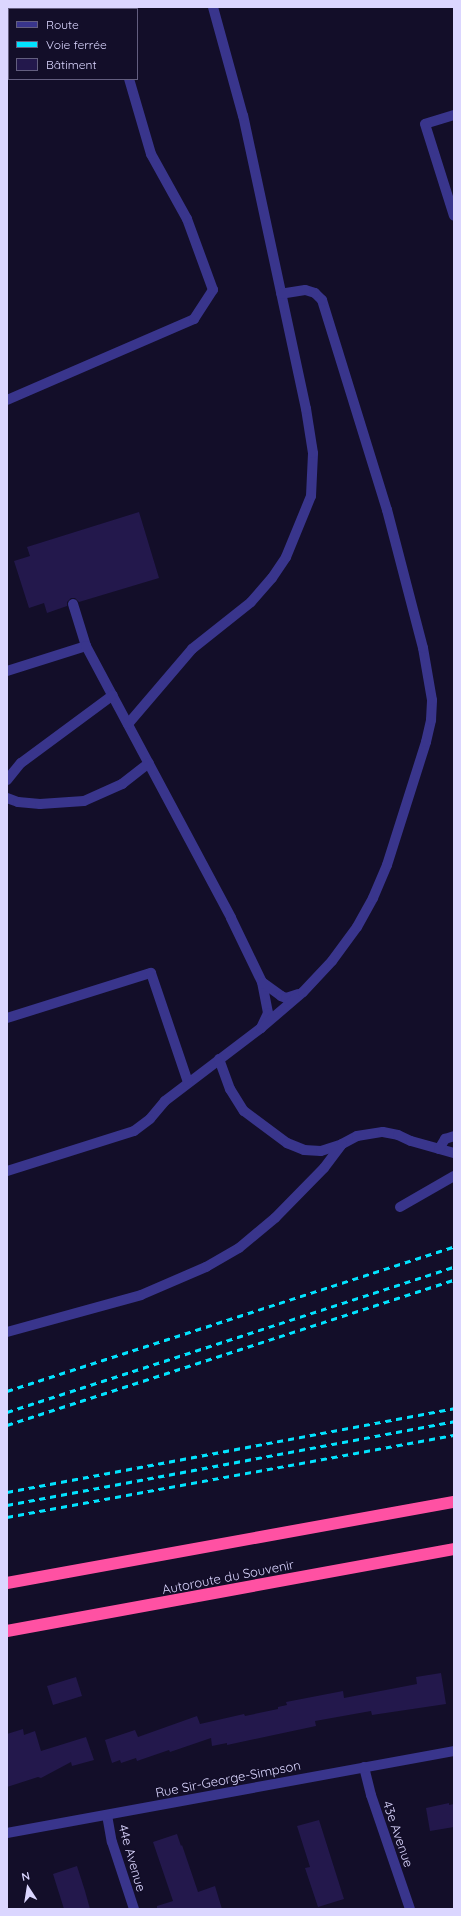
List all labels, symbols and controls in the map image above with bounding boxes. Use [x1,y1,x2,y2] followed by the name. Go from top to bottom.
[8,8,138,80] legend
[46,17,79,32] text: Route
[46,37,107,52] text: Voie ferrée
[46,57,96,72] text: Bâtiment
[161,1557,295,1597] street label: Autoroute du Souvenir
[154,1757,302,1801] street label: Rue Sir-George-Simpson
[379,1799,417,1869] street label: 43e Avenue
[115,1823,149,1893] street label: 44e Avenue
[8,1868,48,1908] north arrow
[20,1869,31,1884] text: N

